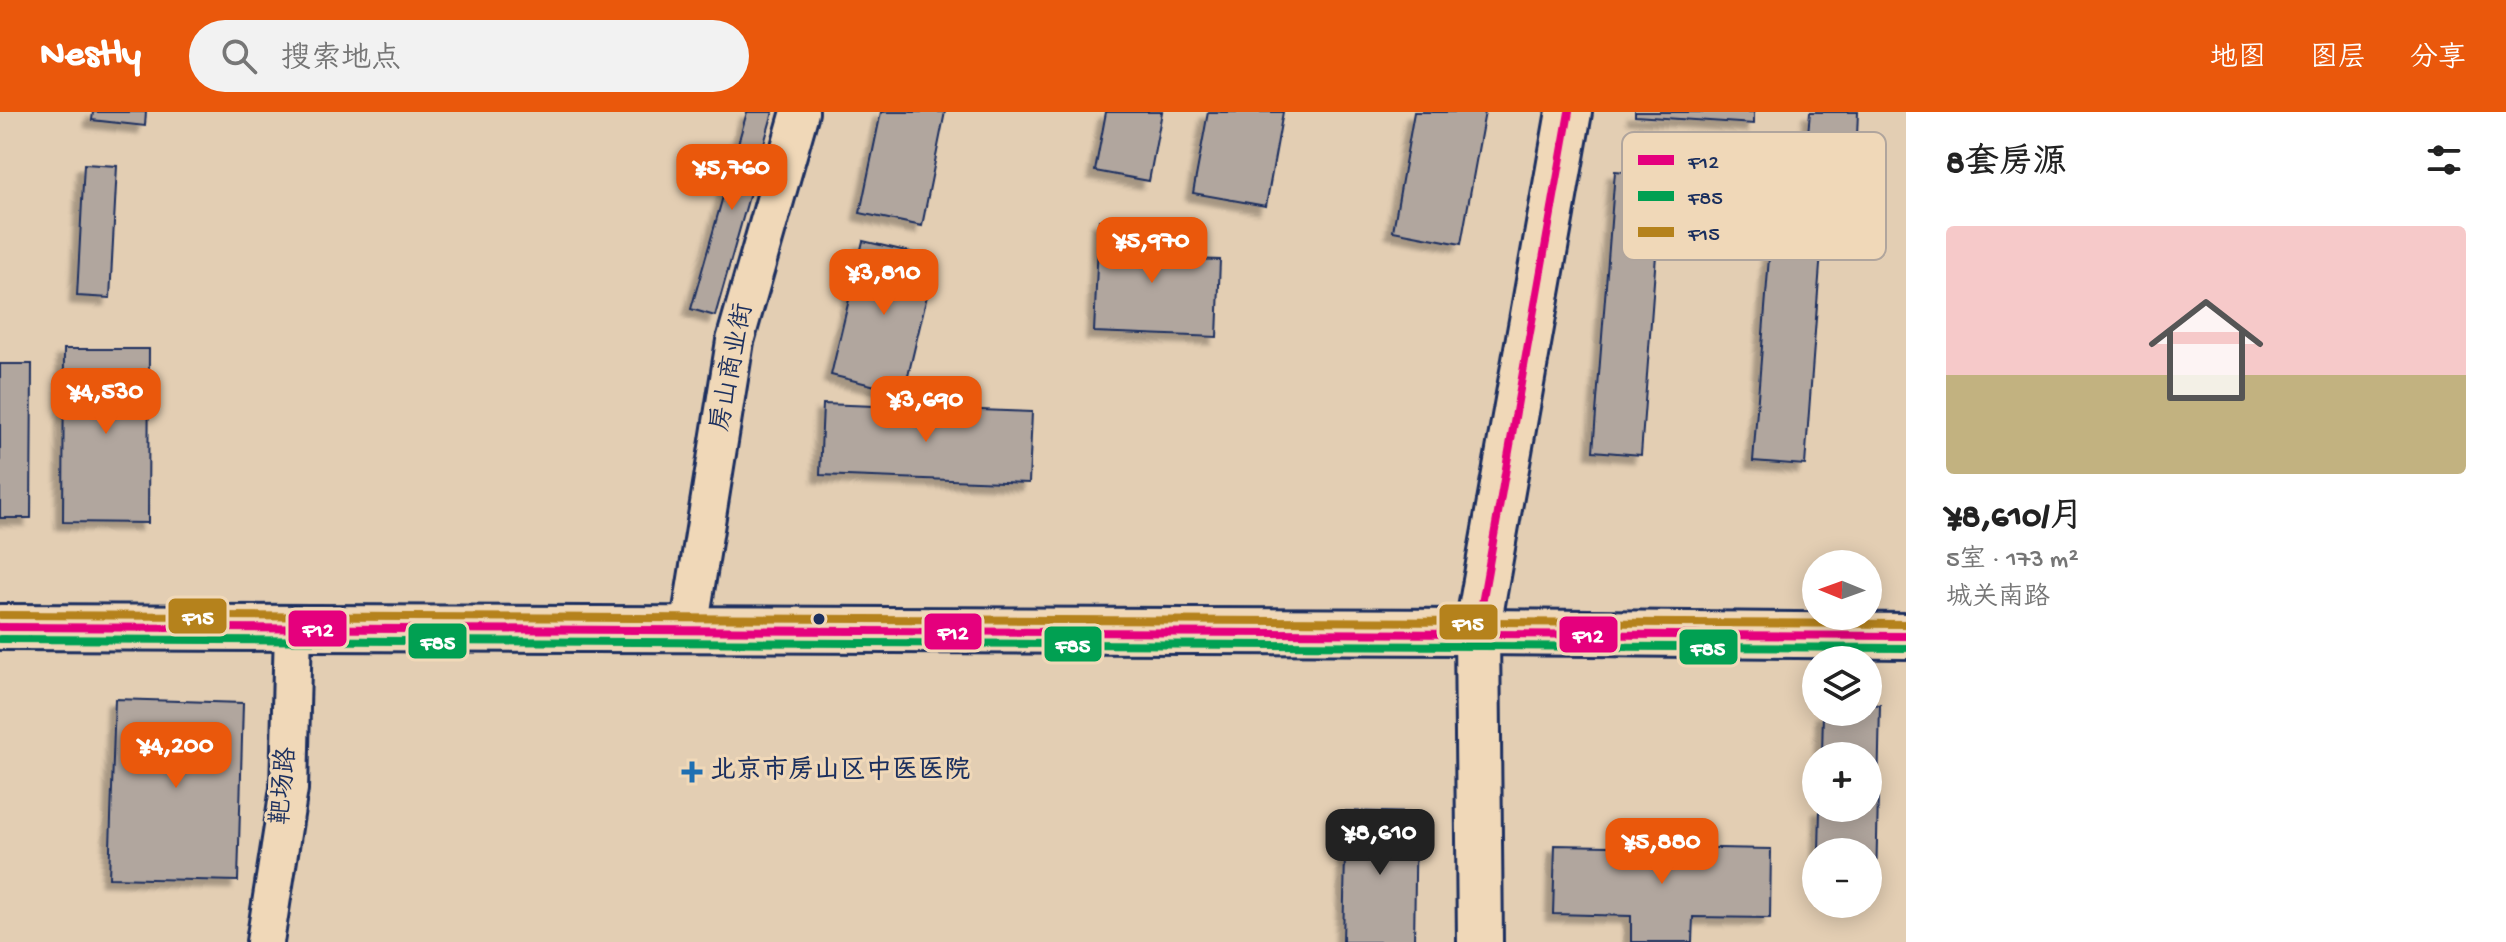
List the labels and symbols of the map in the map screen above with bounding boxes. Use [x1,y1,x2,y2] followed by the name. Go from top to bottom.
[1622,132,1886,260] legend
[667,144,797,212] pin: ¥5,760
[1687,151,1719,177] text: F12
[1687,187,1723,213] text: F85
[1087,217,1217,285] pin: ¥5,970
[1687,223,1720,249] text: F15
[819,249,949,317] pin: ¥3,810
[704,301,762,435] street label: 房山商业街
[41,368,171,436] pin: ¥4,530
[861,376,991,444] pin: ¥3,690
[1802,550,1882,630] north arrow
[167,597,228,635] line badge: F15
[1438,603,1499,641] line badge: F15
[181,607,214,633] text: F15
[287,609,348,648] line badge: F12
[811,611,827,627] unlabelled marker
[923,612,983,651] line badge: F12
[1451,613,1484,639] text: F15
[1558,615,1619,654] line badge: F12
[302,619,334,645] text: F12
[407,622,468,660] line badge: F85
[937,622,969,648] text: F12
[1043,625,1103,663] line badge: F85
[1572,625,1604,651] text: F12
[1678,628,1739,666] line badge: F85
[420,632,456,658] text: F85
[1055,635,1091,661] text: F85
[1690,638,1726,664] text: F85
[111,722,241,790] pin: ¥4,200
[265,746,305,826] street label: 靶场路
[710,755,970,788] place label: 北京市房山区中医医院
[681,761,703,783] marker: 北京市房山区中医医院
[1315,809,1445,877] pin: ¥8,610
[1597,818,1727,886] pin: ¥5,880

